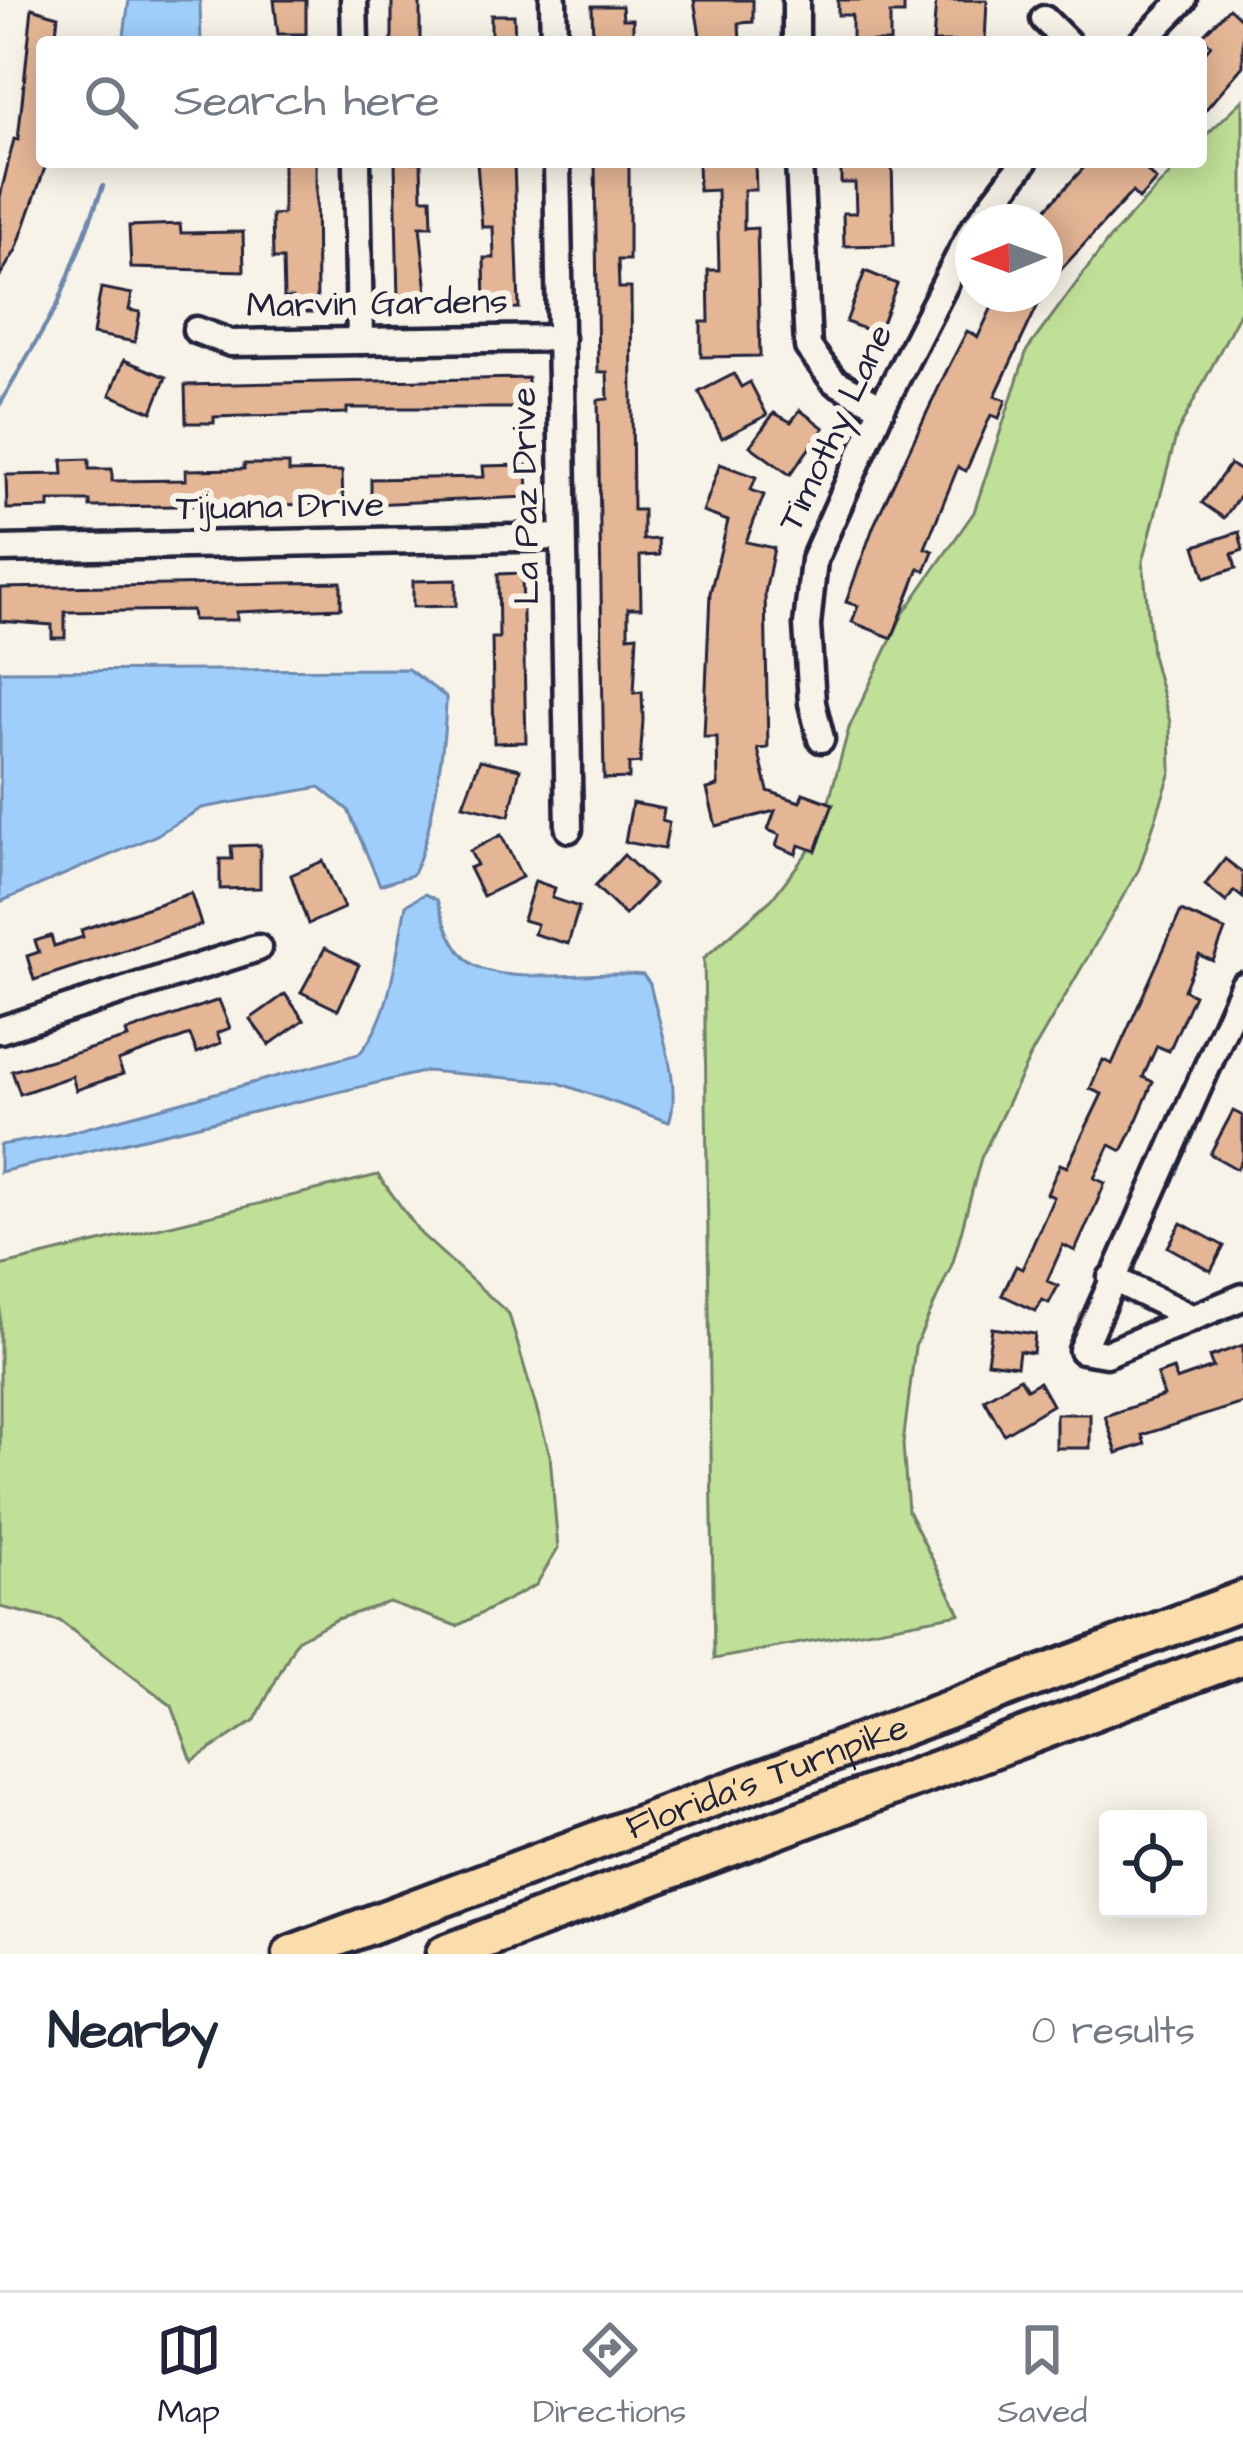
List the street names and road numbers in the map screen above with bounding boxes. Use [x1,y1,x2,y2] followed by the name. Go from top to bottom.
[246,276,508,332] street label: Marvin Gardens
[766,316,906,540] street label: Timothy Lane
[499,387,553,605] street label: La Paz Drive
[175,480,385,534] street label: Tijuana Drive
[619,1701,915,1853] street label: Florida's Turnpike

